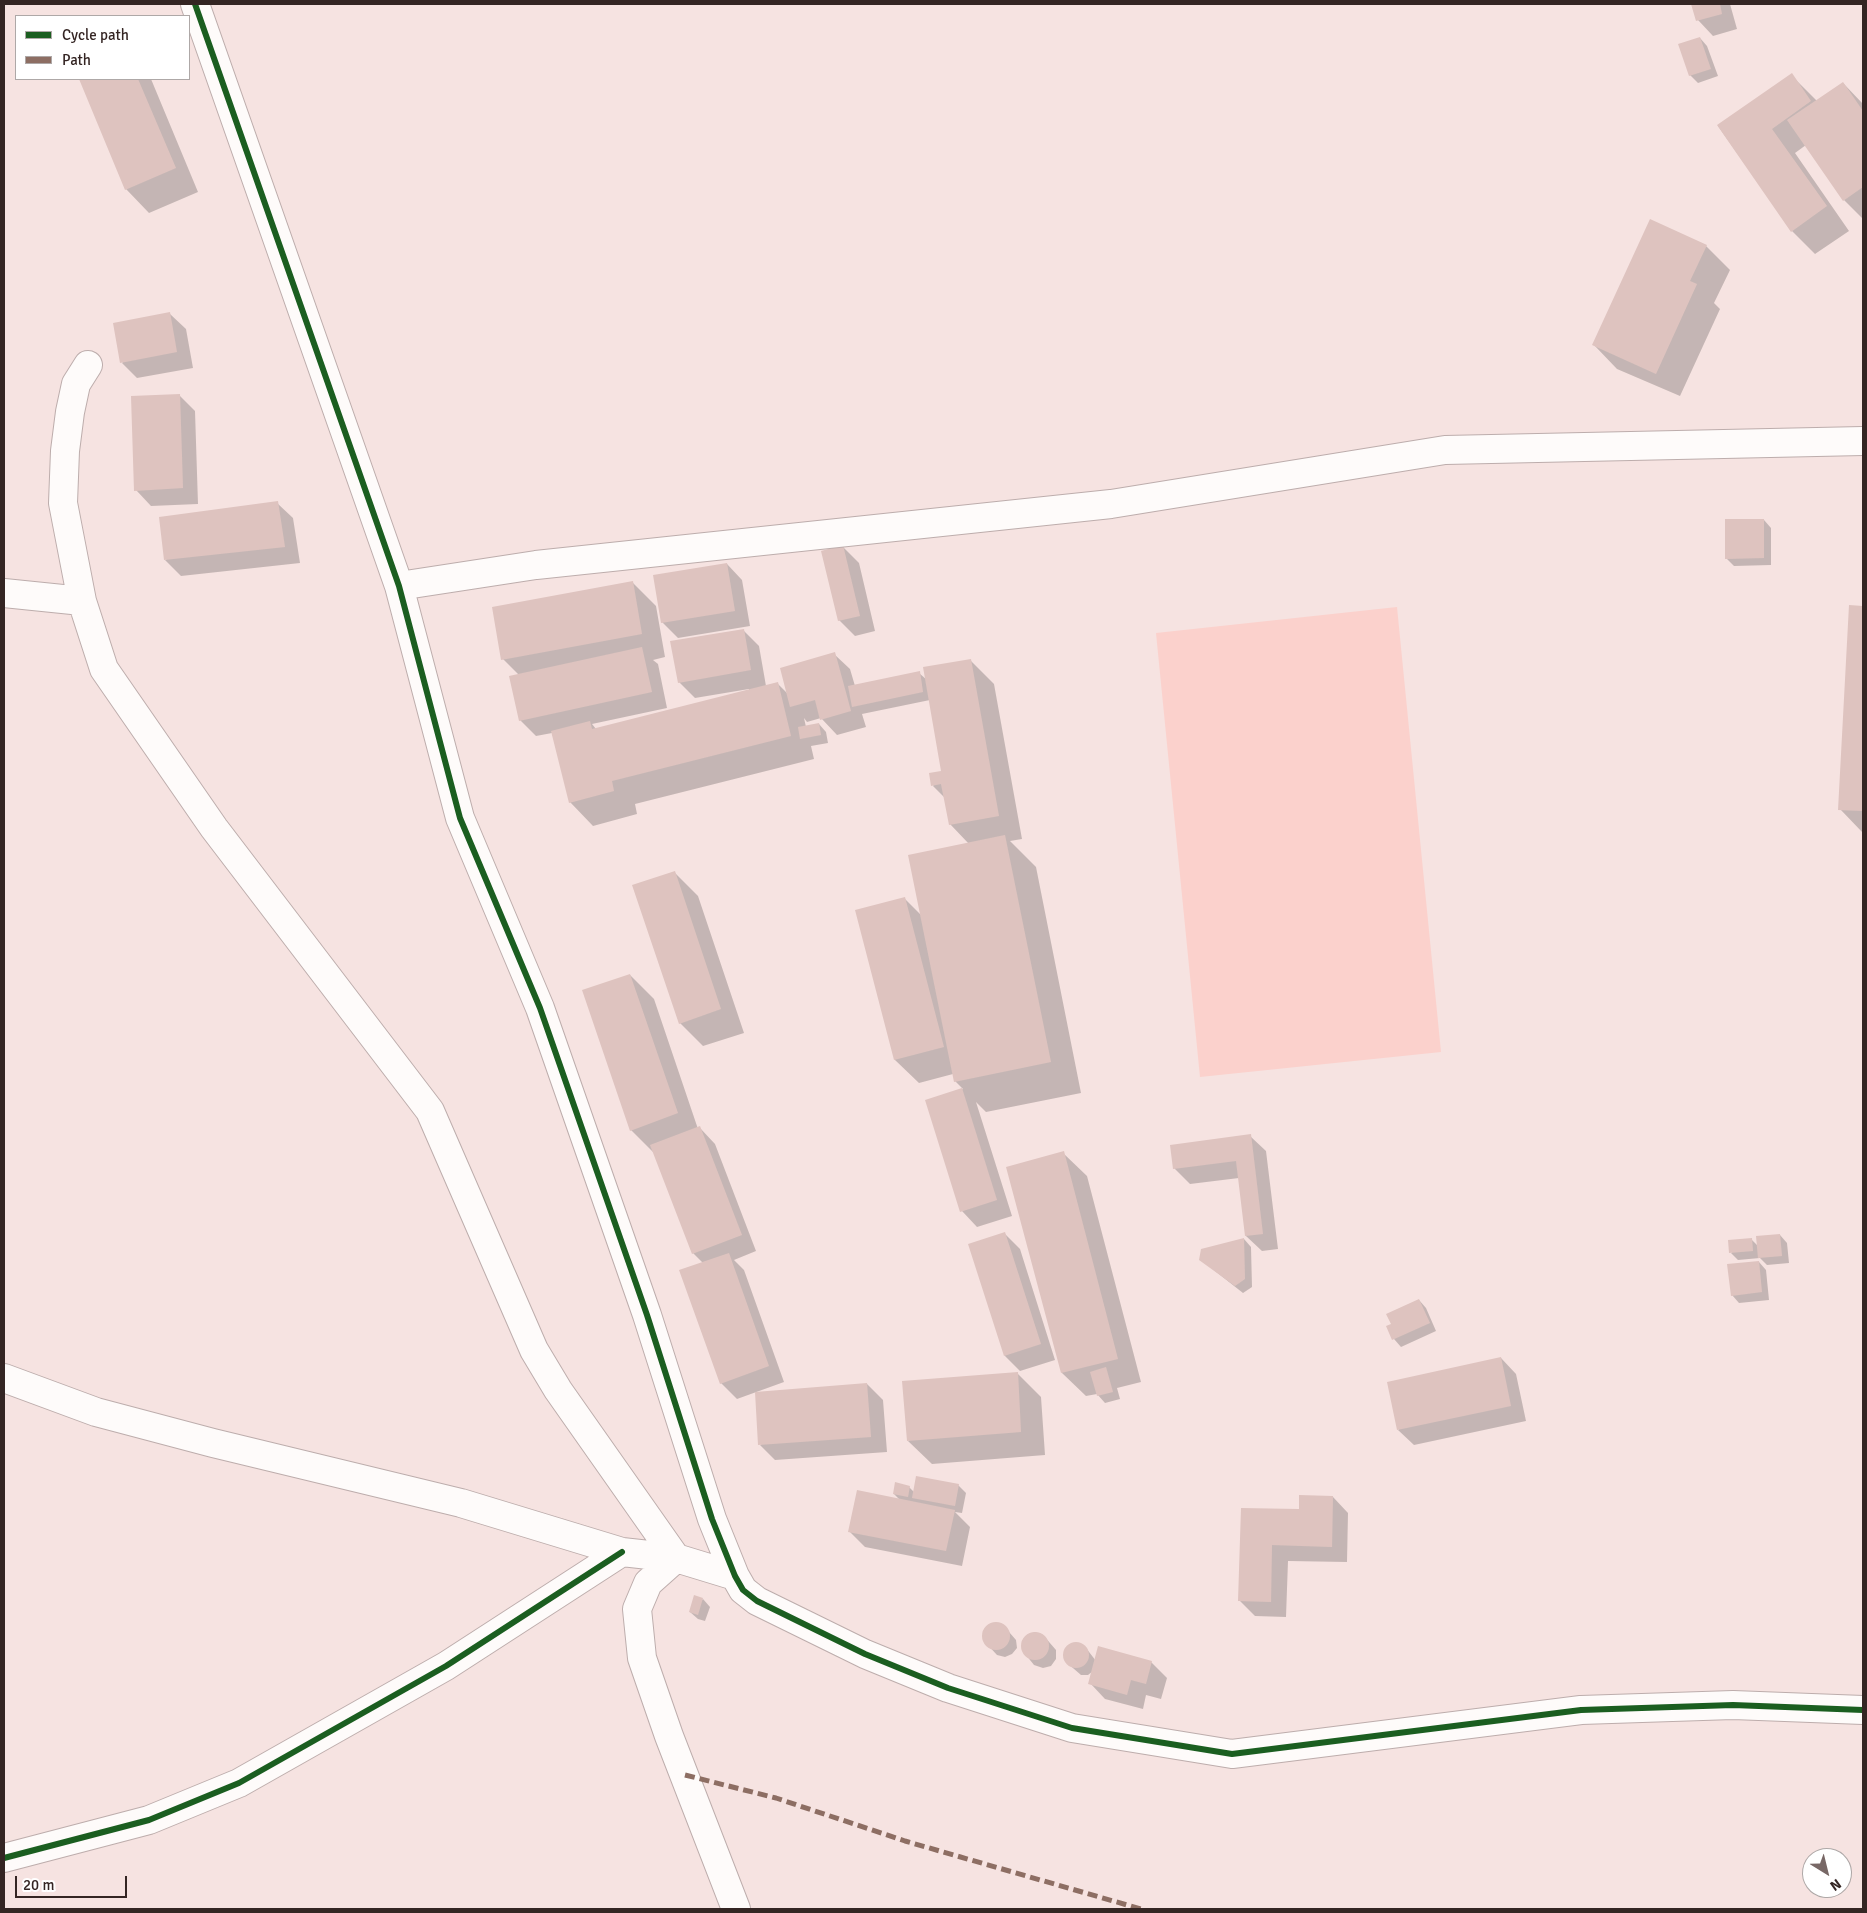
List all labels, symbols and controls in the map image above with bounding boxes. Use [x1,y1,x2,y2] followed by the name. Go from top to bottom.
[15,15,190,80] legend
[62,26,129,44] text: Cycle path
[62,51,91,69] text: Path
[1802,1848,1852,1898] north arrow
[18,1866,130,1898] scale bar
[1827,1875,1844,1894] text: N
[23,1876,54,1894] text: 20 m

